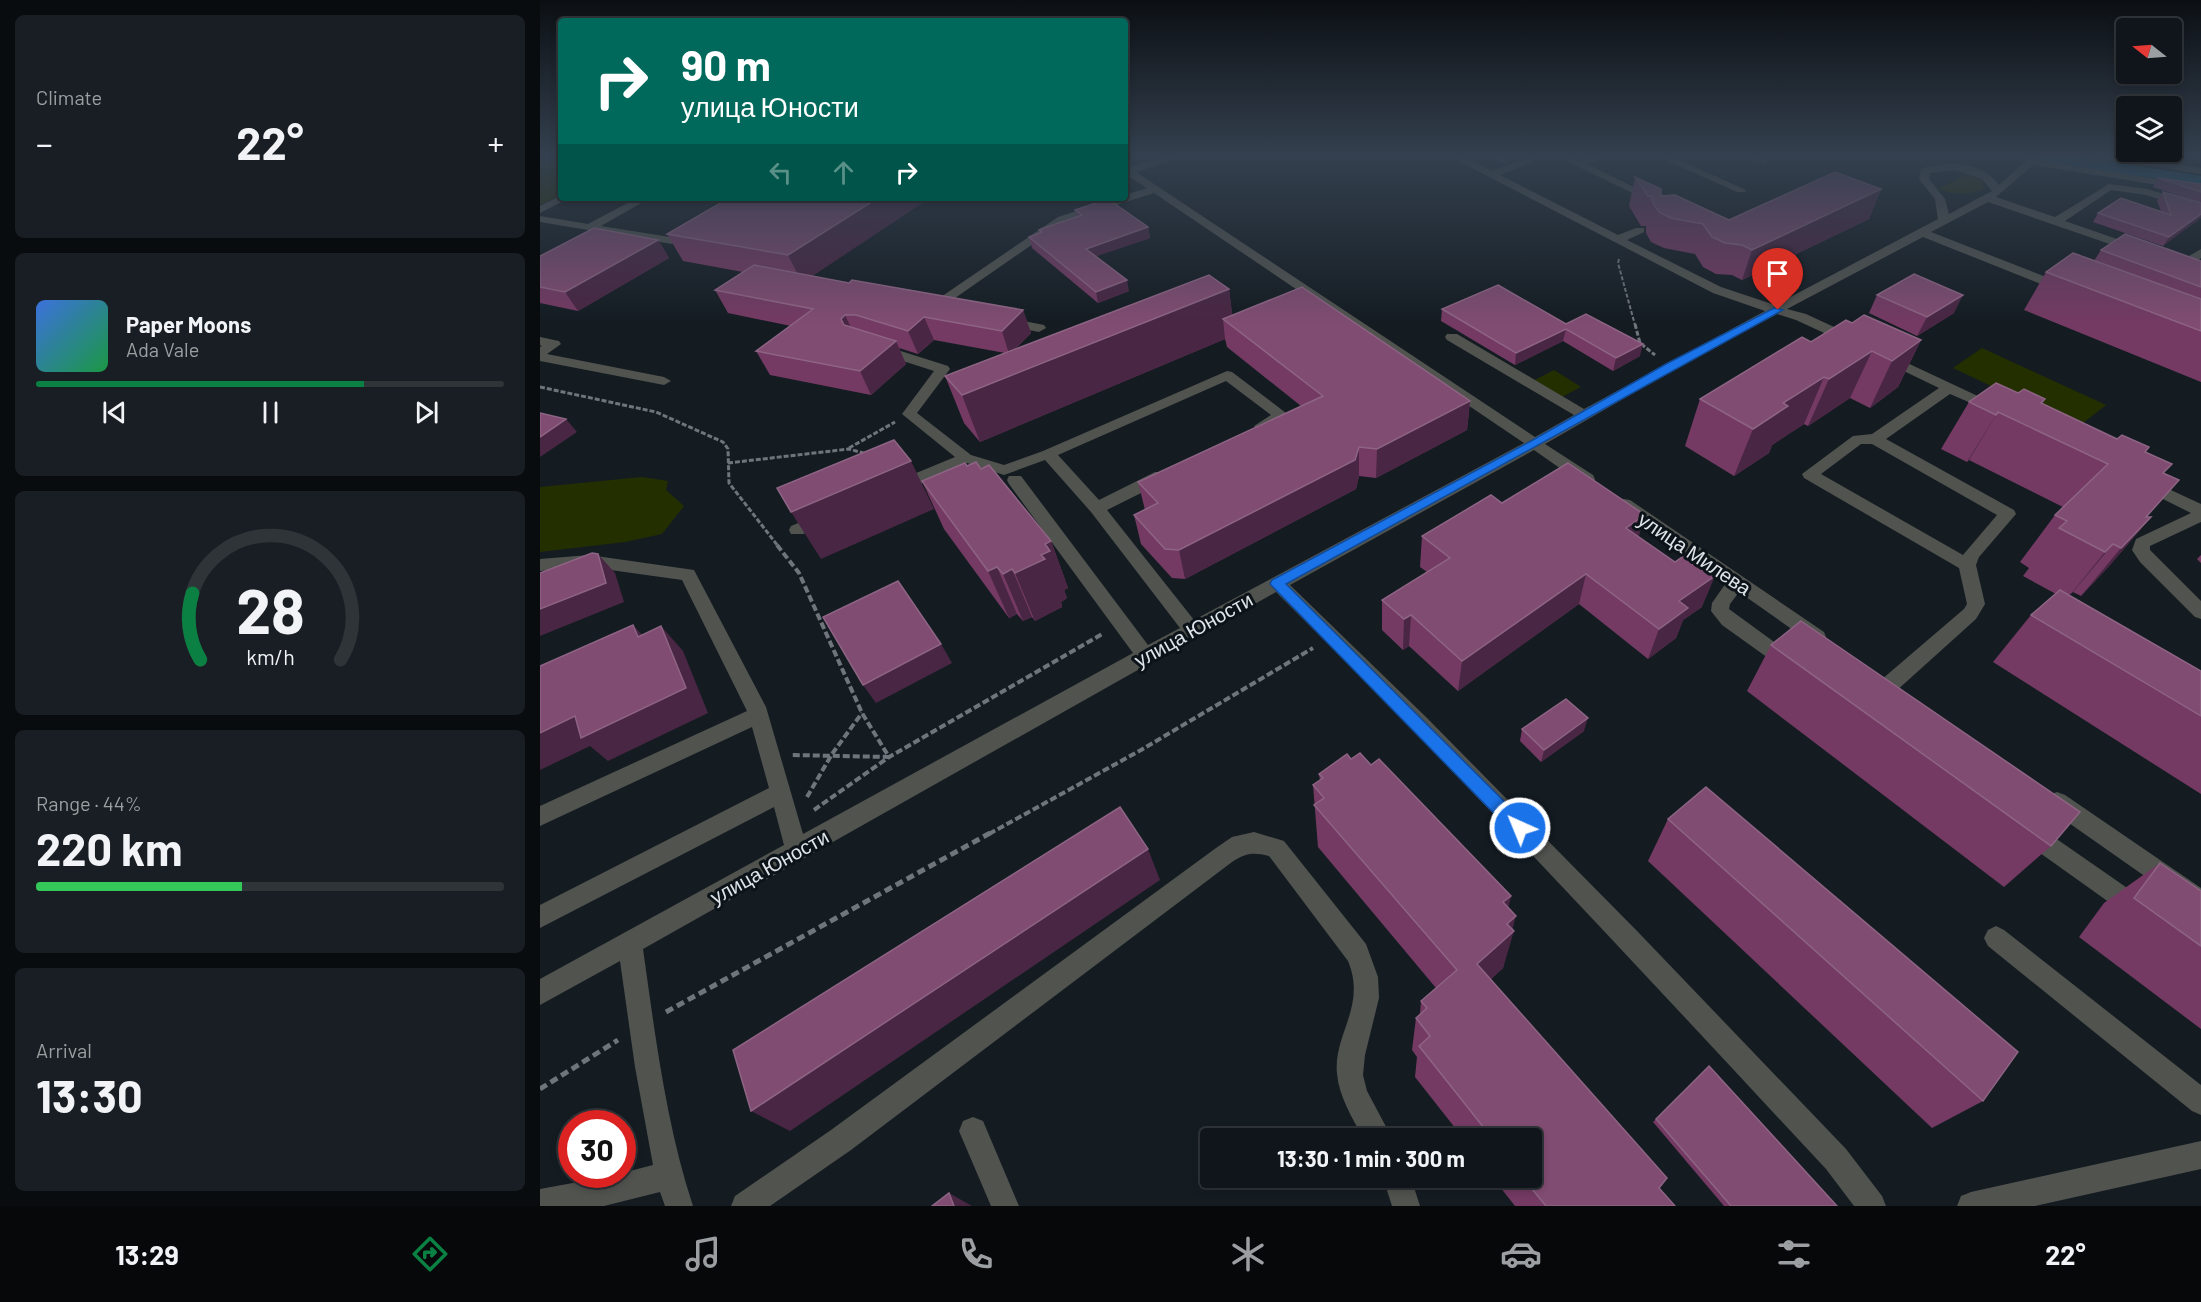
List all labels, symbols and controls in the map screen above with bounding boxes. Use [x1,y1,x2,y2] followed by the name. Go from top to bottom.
[2116,18,2182,84] north arrow
[2116,18,2182,162] map controls
[681,39,771,89] text: 90 m
[582,42,660,120] icon: right
[36,85,102,109] text: Climate
[681,90,859,122] text: улица Юности
[2116,96,2182,162] button: layers
[236,115,304,169] text: 22°
[36,123,53,163] text: −
[487,123,504,163] text: +
[764,156,797,189] icon: left
[827,156,860,189] icon: ahead
[890,156,923,189] icon: right
[1752,248,1803,310] pin
[1761,257,1794,290] icon: arrive
[126,311,251,337] text: Paper Moons
[126,337,199,361] text: Ada Vale
[98,396,131,429] icon: previous
[254,396,287,429] icon: pause
[410,396,443,429] icon: next
[1634,506,1757,600] street label: улица Милева
[236,572,304,646] text: 28
[1130,587,1256,671] street label: улица Юности
[246,644,294,669] text: km/h
[36,791,142,815] text: Range · 44%
[1488,796,1552,860] position arrow
[36,821,183,875] text: 220 km
[706,824,832,908] street label: улица Юности
[36,1038,92,1062] text: Arrival
[36,1068,143,1122] text: 13:30
[558,1110,636,1188] speed limit sign: 30
[1277,1145,1465,1171] text: 13:30 · 1 min · 300 m
[409,1233,451,1275] icon: directions
[682,1233,724,1275] icon: music
[955,1233,997,1275] icon: phone
[1227,1233,1269,1275] icon: climate
[1500,1233,1542,1275] icon: car
[1773,1233,1815,1275] icon: filters
[115,1238,179,1270] text: 13:29
[2045,1238,2086,1270] text: 22°

